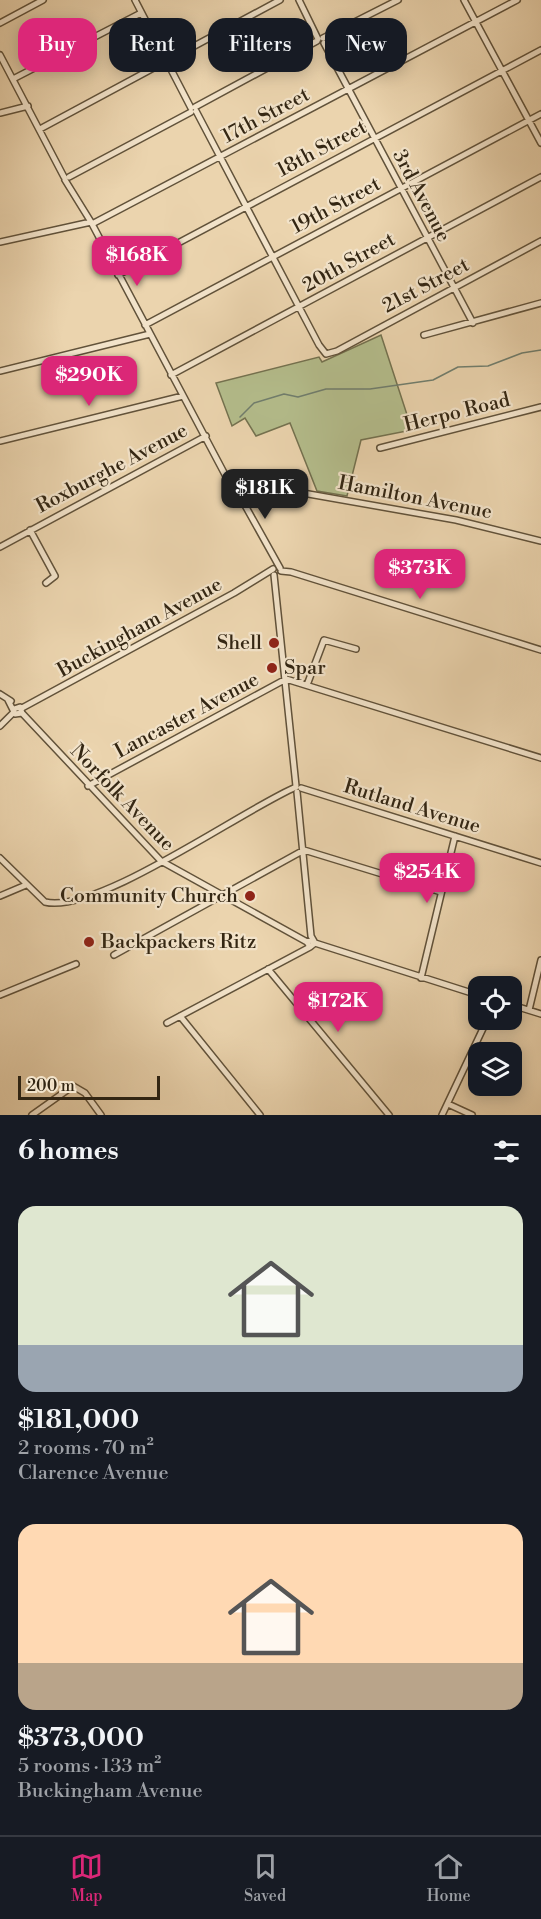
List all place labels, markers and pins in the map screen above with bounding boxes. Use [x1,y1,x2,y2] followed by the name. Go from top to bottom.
[95,236,179,287] pin: $168K
[47,356,131,407] pin: $290K
[223,469,307,520] pin: $181K
[378,549,462,600] pin: $373K
[217,631,262,656] place label: Shell
[267,636,281,650] marker: Shell
[284,656,326,681] place label: Spar
[265,661,279,675] marker: Spar
[385,853,469,904] pin: $254K
[60,884,238,909] place label: Community Church
[243,889,257,903] marker: Community Church
[100,930,256,955] place label: Backpackers Ritz
[82,935,96,949] marker: Backpackers Ritz
[296,982,380,1033] pin: $172K

